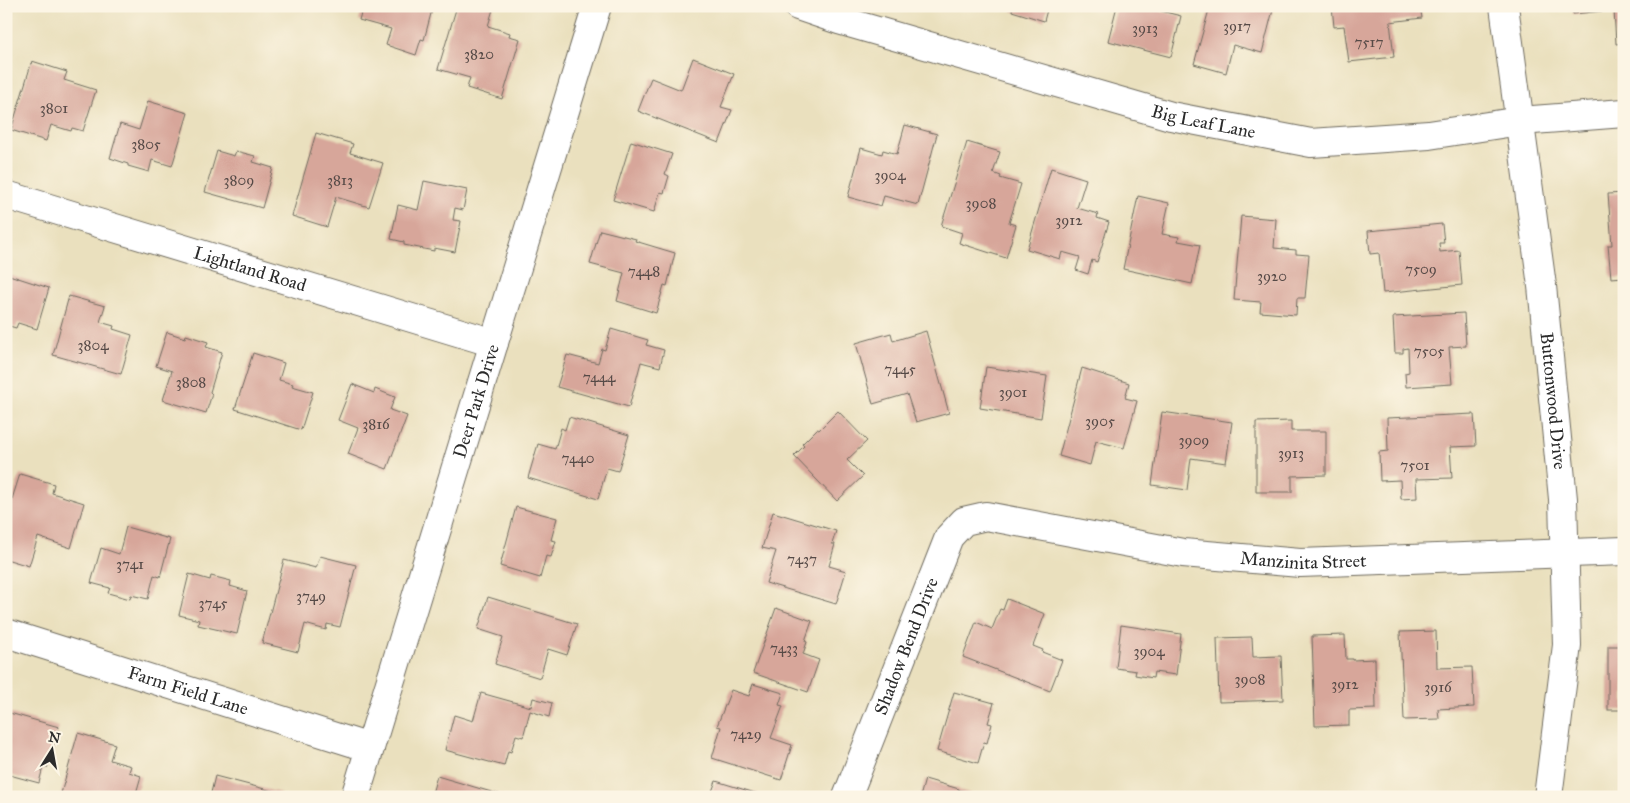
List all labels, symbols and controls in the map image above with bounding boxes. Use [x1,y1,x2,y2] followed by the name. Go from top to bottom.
[1223,17,1251,35] house number: 3917
[1132,19,1158,37] house number: 3913
[1355,33,1383,51] house number: 7517
[464,45,494,63] house number: 3820
[40,99,68,117] house number: 3801
[1149,100,1257,143] street label: Big Leaf Lane
[131,135,161,153] house number: 3805
[874,166,906,184] house number: 3904
[224,171,254,189] house number: 3809
[327,171,353,189] house number: 3813
[966,194,996,212] house number: 3908
[1055,211,1083,229] house number: 3912
[191,242,309,296] street label: Lightland Road
[1405,260,1437,278] house number: 7509
[628,262,660,280] house number: 7448
[1257,267,1287,285] house number: 3920
[1536,331,1571,470] street label: Buttonwood Drive
[77,336,109,354] house number: 3804
[448,342,504,461] street label: Deer Park Drive
[1414,342,1444,360] house number: 7505
[884,360,916,378] house number: 7445
[583,368,616,386] house number: 7444
[176,373,206,391] house number: 3808
[999,383,1027,401] house number: 3901
[1085,412,1115,430] house number: 3905
[362,415,391,433] house number: 3816
[1179,431,1209,449] house number: 3909
[1278,444,1304,462] house number: 3913
[561,449,595,467] house number: 7440
[1400,456,1430,474] house number: 7501
[1239,547,1368,574] street label: Manzinita Street
[787,550,817,568] house number: 7437
[116,555,144,573] house number: 3741
[869,574,943,718] street label: Shadow Bend Drive
[296,587,326,605] house number: 3749
[199,594,228,612] house number: 3745
[770,639,798,657] house number: 7433
[1133,642,1165,660] house number: 3904
[125,661,251,720] street label: Farm Field Lane
[1235,670,1265,688] house number: 3908
[1331,675,1359,693] house number: 3912
[1424,678,1453,696] house number: 3916
[730,725,762,743] house number: 7429
[28,726,78,776] north arrow
[47,728,62,747] text: N

